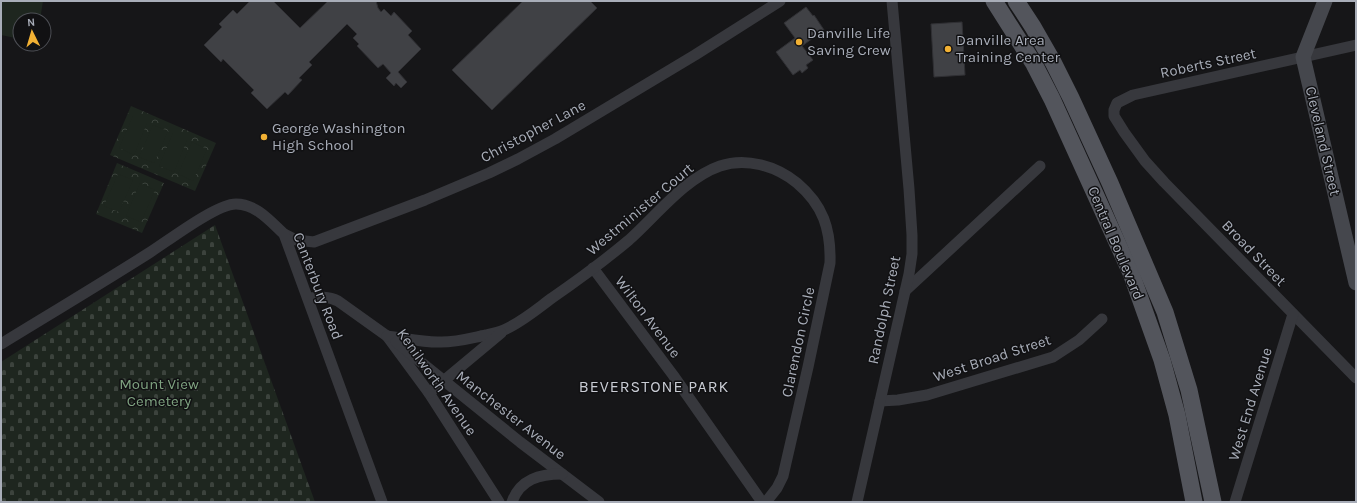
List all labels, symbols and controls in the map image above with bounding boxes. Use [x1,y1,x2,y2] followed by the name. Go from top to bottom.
[12,12,52,52] north arrow
[27,16,36,29] text: N
[807,24,891,59] place label: Danville Life Saving Crew
[956,31,1060,66] place label: Danville Area Training Center
[794,37,804,47] marker: Danville Life Saving Crew
[943,44,953,54] marker: Danville Area Training Center
[1158,44,1258,82] street label: Roberts Street
[1302,85,1344,198] street label: Cleveland Street
[477,96,589,166] street label: Christopher Lane
[272,119,405,154] place label: George Washington High School
[259,132,269,142] marker: George Washington High School
[583,159,697,259] street label: Westminister Court
[1084,183,1148,303] street label: Central Boulevard
[1218,216,1290,290] street label: Broad Street
[289,230,347,342] street label: Canterbury Road
[864,254,904,366] street label: Randolph Street
[611,272,685,362] street label: Wilton Avenue
[778,285,818,399] street label: Clarendon Circle
[393,325,481,439] street label: Kenilworth Avenue
[931,330,1053,385] street label: West Broad Street
[1224,345,1276,463] street label: West End Avenue
[453,367,569,463] street label: Manchester Avenue
[119,375,199,410] park label: Mount View Cemetery
[579,377,729,396] district label: BEVERSTONE PARK

